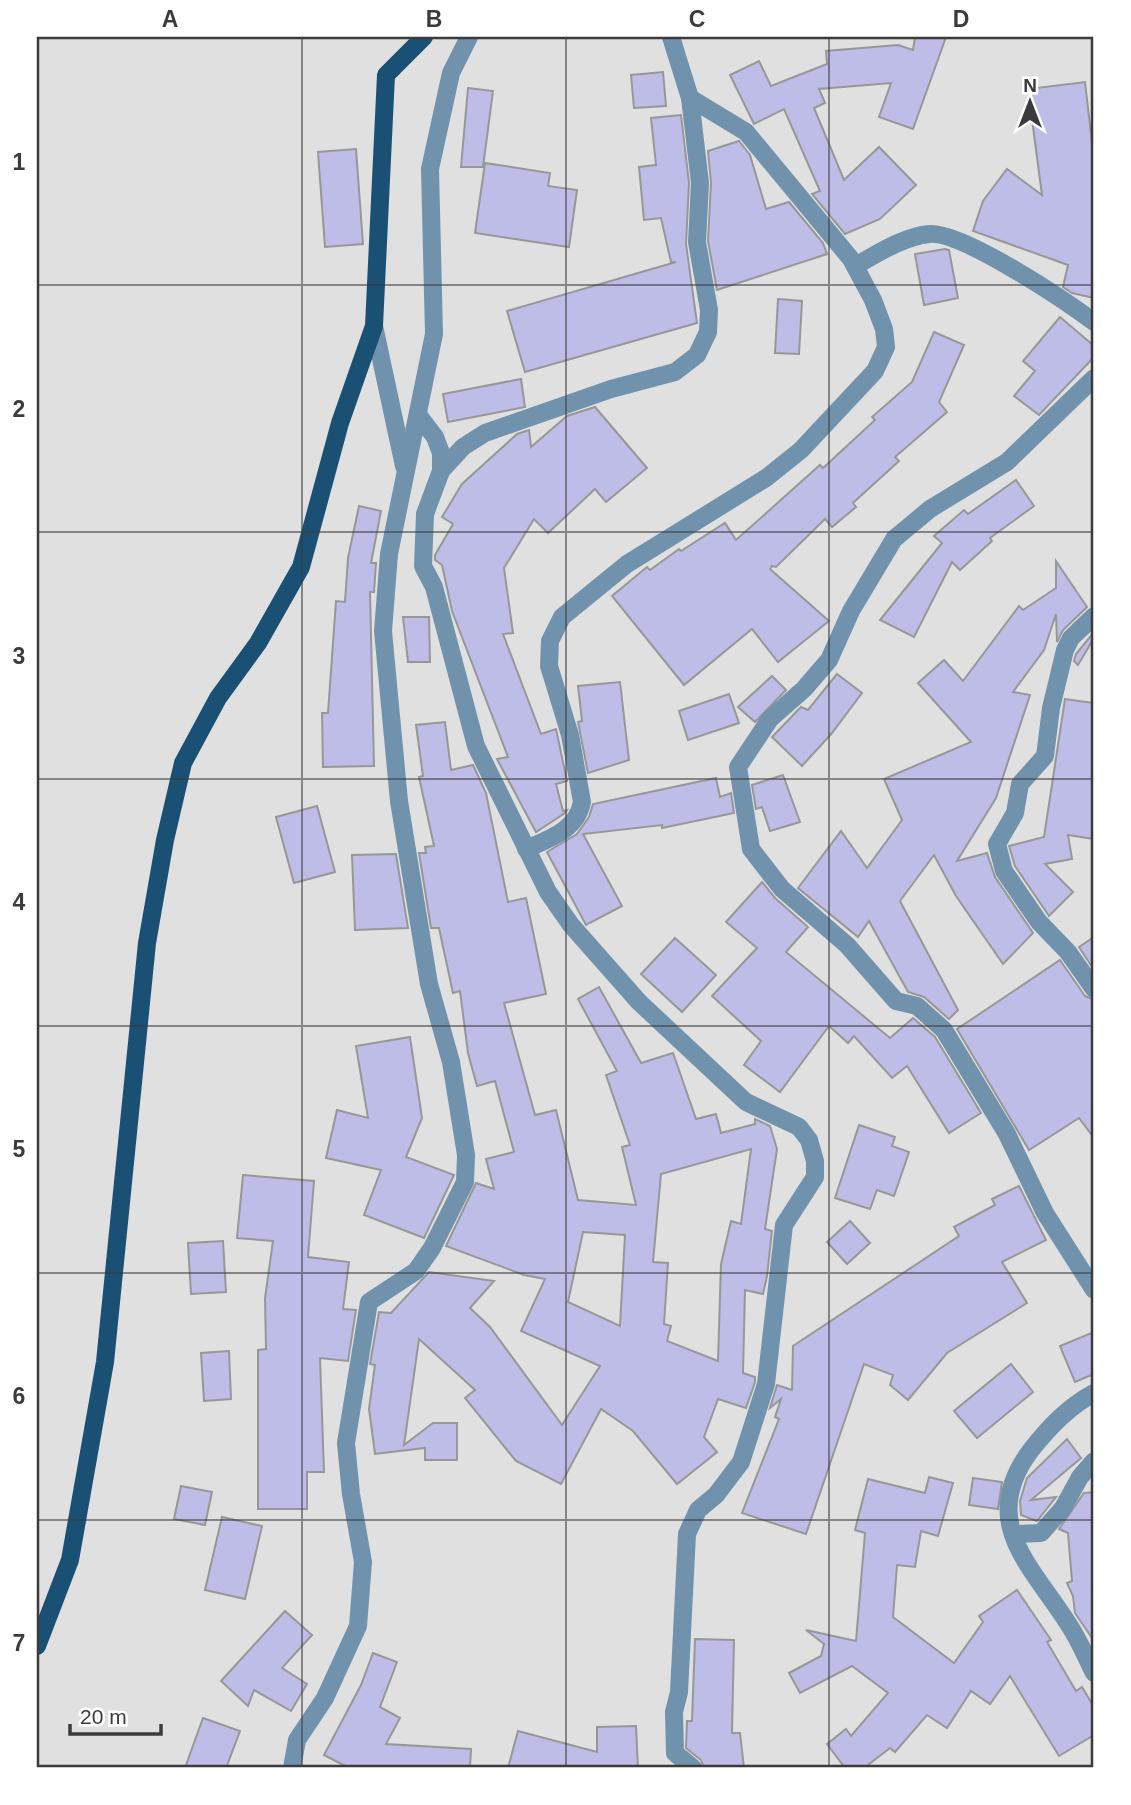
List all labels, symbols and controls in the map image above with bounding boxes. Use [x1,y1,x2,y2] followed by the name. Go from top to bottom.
[162,6,178,32] text: A
[426,6,442,32] text: B
[689,6,705,32] text: C
[953,6,969,32] text: D
[995,66,1064,136] north arrow
[1023,75,1037,96] text: N
[13,149,26,175] text: 1
[13,396,25,422] text: 2
[13,643,25,669] text: 3
[13,889,26,915] text: 4
[13,1136,26,1162] text: 5
[13,1383,25,1409] text: 6
[13,1630,25,1656] text: 7
[70,1693,161,1737] scale bar
[80,1705,127,1728] text: 20 m

